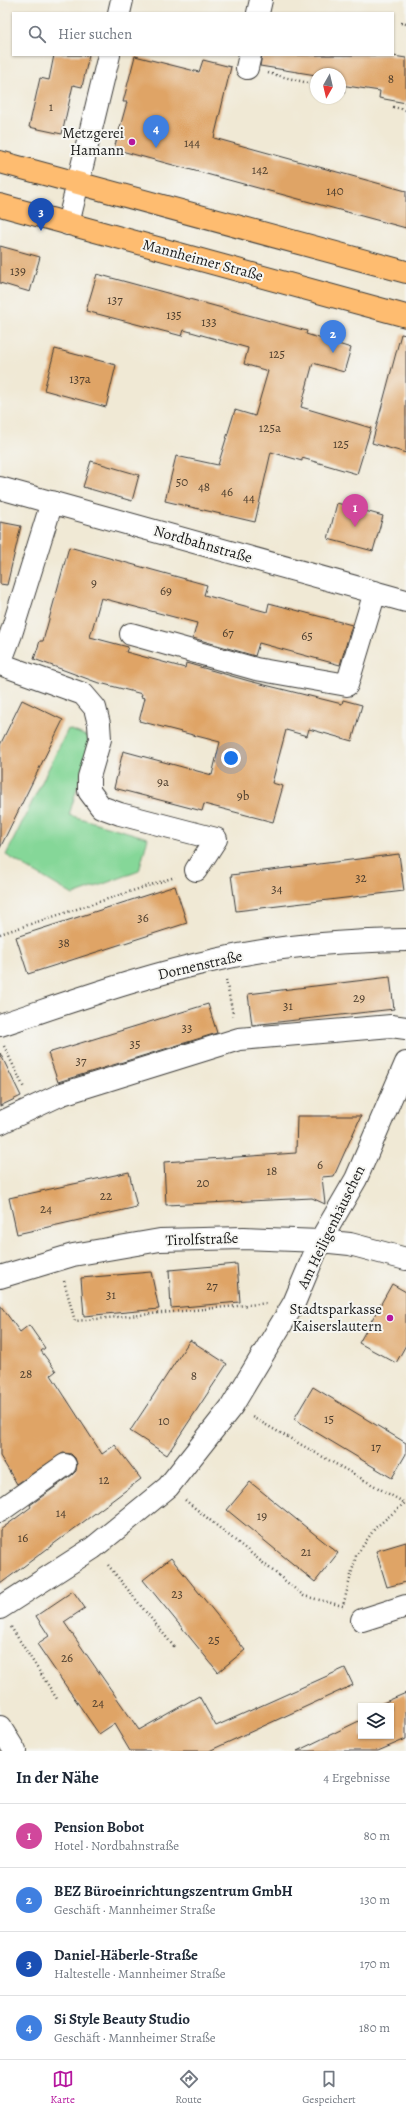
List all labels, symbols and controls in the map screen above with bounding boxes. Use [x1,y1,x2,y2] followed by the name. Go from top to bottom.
[12,12,394,56] search box
[26,23,48,45] icon: search
[58,24,132,44] text: Hier suchen
[310,68,346,104] north arrow
[388,70,394,87] house number: 8
[49,98,54,115] house number: 1
[143,115,169,148] pin: 4
[62,123,124,160] place label: Metzgerei Hamann
[184,134,200,151] house number: 144
[127,137,137,147] marker: Metzgerei Hamann
[252,161,268,178] house number: 142
[326,182,344,199] house number: 140
[28,198,54,231] pin: 3
[141,234,266,286] street label: Mannheimer Straße
[10,262,26,279] house number: 139
[107,291,123,308] house number: 137
[166,306,182,323] house number: 135
[201,313,217,330] house number: 133
[320,320,346,353] pin: 2
[269,345,285,362] house number: 125
[69,370,91,387] house number: 137a
[259,419,281,436] house number: 125a
[333,435,349,452] house number: 125
[176,473,188,490] house number: 50
[198,478,210,495] house number: 48
[221,483,233,500] house number: 46
[243,489,255,506] house number: 44
[342,494,368,527] pin: 1
[151,520,255,568] street label: Nordbahnstraße
[91,574,97,591] house number: 9
[160,582,172,599] house number: 69
[222,624,234,641] house number: 67
[301,627,313,644] house number: 65
[221,748,241,768] your location
[157,773,169,790] house number: 9a
[237,787,250,804] house number: 9b
[355,869,367,886] house number: 32
[271,880,283,897] house number: 34
[137,909,149,926] house number: 36
[58,934,70,951] house number: 38
[156,946,244,984] street label: Dornenstraße
[353,989,365,1006] house number: 29
[283,997,293,1014] house number: 31
[182,1019,192,1036] house number: 33
[130,1035,141,1052] house number: 35
[76,1052,87,1069] house number: 37
[317,1156,323,1173] house number: 6
[267,1162,277,1179] house number: 18
[292,1162,370,1293] street label: Am Heiligenhäuschen
[196,1174,210,1191] house number: 20
[100,1187,112,1204] house number: 22
[40,1200,52,1217] house number: 24
[165,1228,239,1250] street label: Tirolfstraße
[206,1277,218,1294] house number: 27
[106,1286,116,1303] house number: 31
[289,1299,382,1336] place label: Stadtsparkasse Kaiserslautern
[385,1313,395,1323] marker: Stadtsparkasse Kaiserslautern
[20,1365,32,1382] house number: 28
[191,1367,197,1384] house number: 8
[324,1410,334,1427] house number: 15
[158,1412,170,1429] house number: 10
[371,1438,381,1455] house number: 17
[99,1471,109,1488] house number: 12
[56,1504,66,1521] house number: 14
[257,1507,267,1524] house number: 19
[18,1529,28,1546] house number: 16
[301,1543,312,1560] house number: 21
[171,1585,183,1602] house number: 23
[208,1631,220,1648] house number: 25
[61,1649,73,1666] house number: 26
[92,1694,104,1711] house number: 24
[358,1703,394,1739] map controls
[358,1703,394,1739] button: layers
[16,1766,99,1789] text: In der Nähe
[323,1769,390,1786] text: 4 Ergebnisse
[54,1817,144,1837] text: Pension Bobot
[27,1827,31,1844] text: 1
[363,1827,390,1844] text: 80 m
[54,1837,179,1854] text: Hotel · Nordbahnstraße
[54,1881,293,1901] text: BEZ Büroeinrichtungszentrum GmbH
[26,1891,32,1908] text: 2
[360,1891,390,1908] text: 130 m
[54,1901,216,1918] text: Geschäft · Mannheimer Straße
[54,1945,198,1965] text: Daniel-Häberle-Straße
[26,1955,32,1972] text: 3
[360,1955,390,1972] text: 170 m
[54,1965,226,1982] text: Haltestelle · Mannheimer Straße
[54,2009,190,2029] text: Si Style Beauty Studio
[26,2019,32,2036] text: 4
[359,2019,390,2036] text: 180 m
[54,2029,216,2046] text: Geschäft · Mannheimer Straße
[50,2068,75,2107] tab: Karte
[175,2068,202,2107] tab: Route
[302,2068,356,2107] tab: Gespeichert

